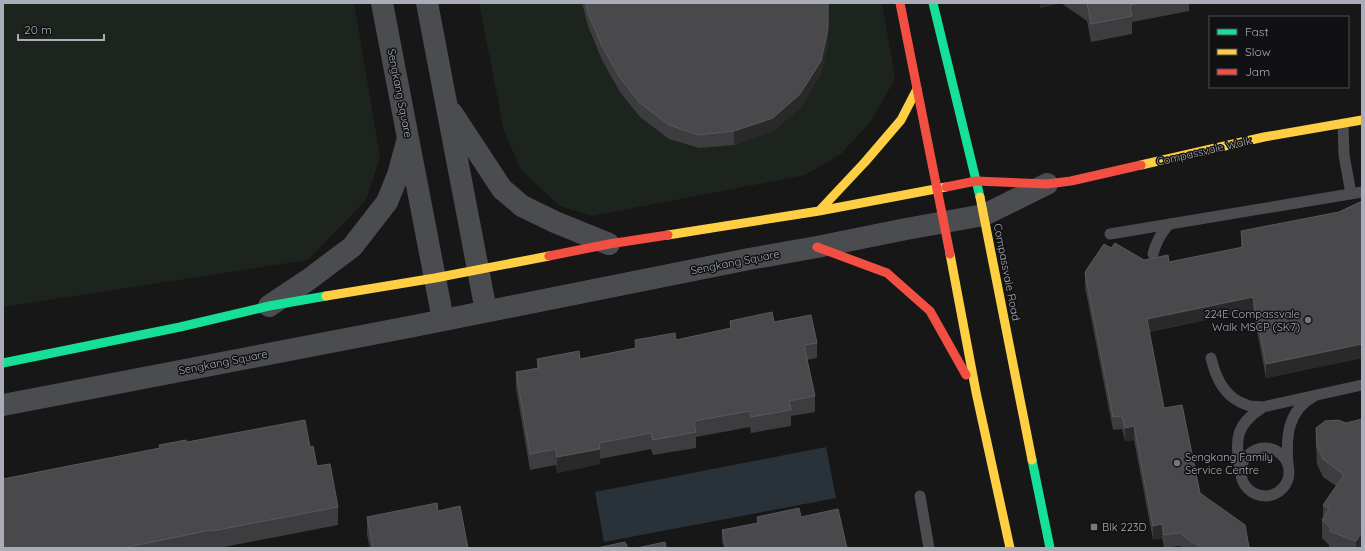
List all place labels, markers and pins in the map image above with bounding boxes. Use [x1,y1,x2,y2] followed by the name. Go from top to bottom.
[1204,307,1300,334] place label: 224E Compassvale Walk MSCP (SK7)
[1303,315,1313,325] marker: 224E Compassvale Walk MSCP (SK7)
[1185,450,1273,477] place label: Sengkang Family Service Centre
[1172,458,1182,468] marker: Sengkang Family Service Centre
[1102,520,1146,534] place label: Blk 223D
[1089,522,1099,532] marker: Blk 223D

